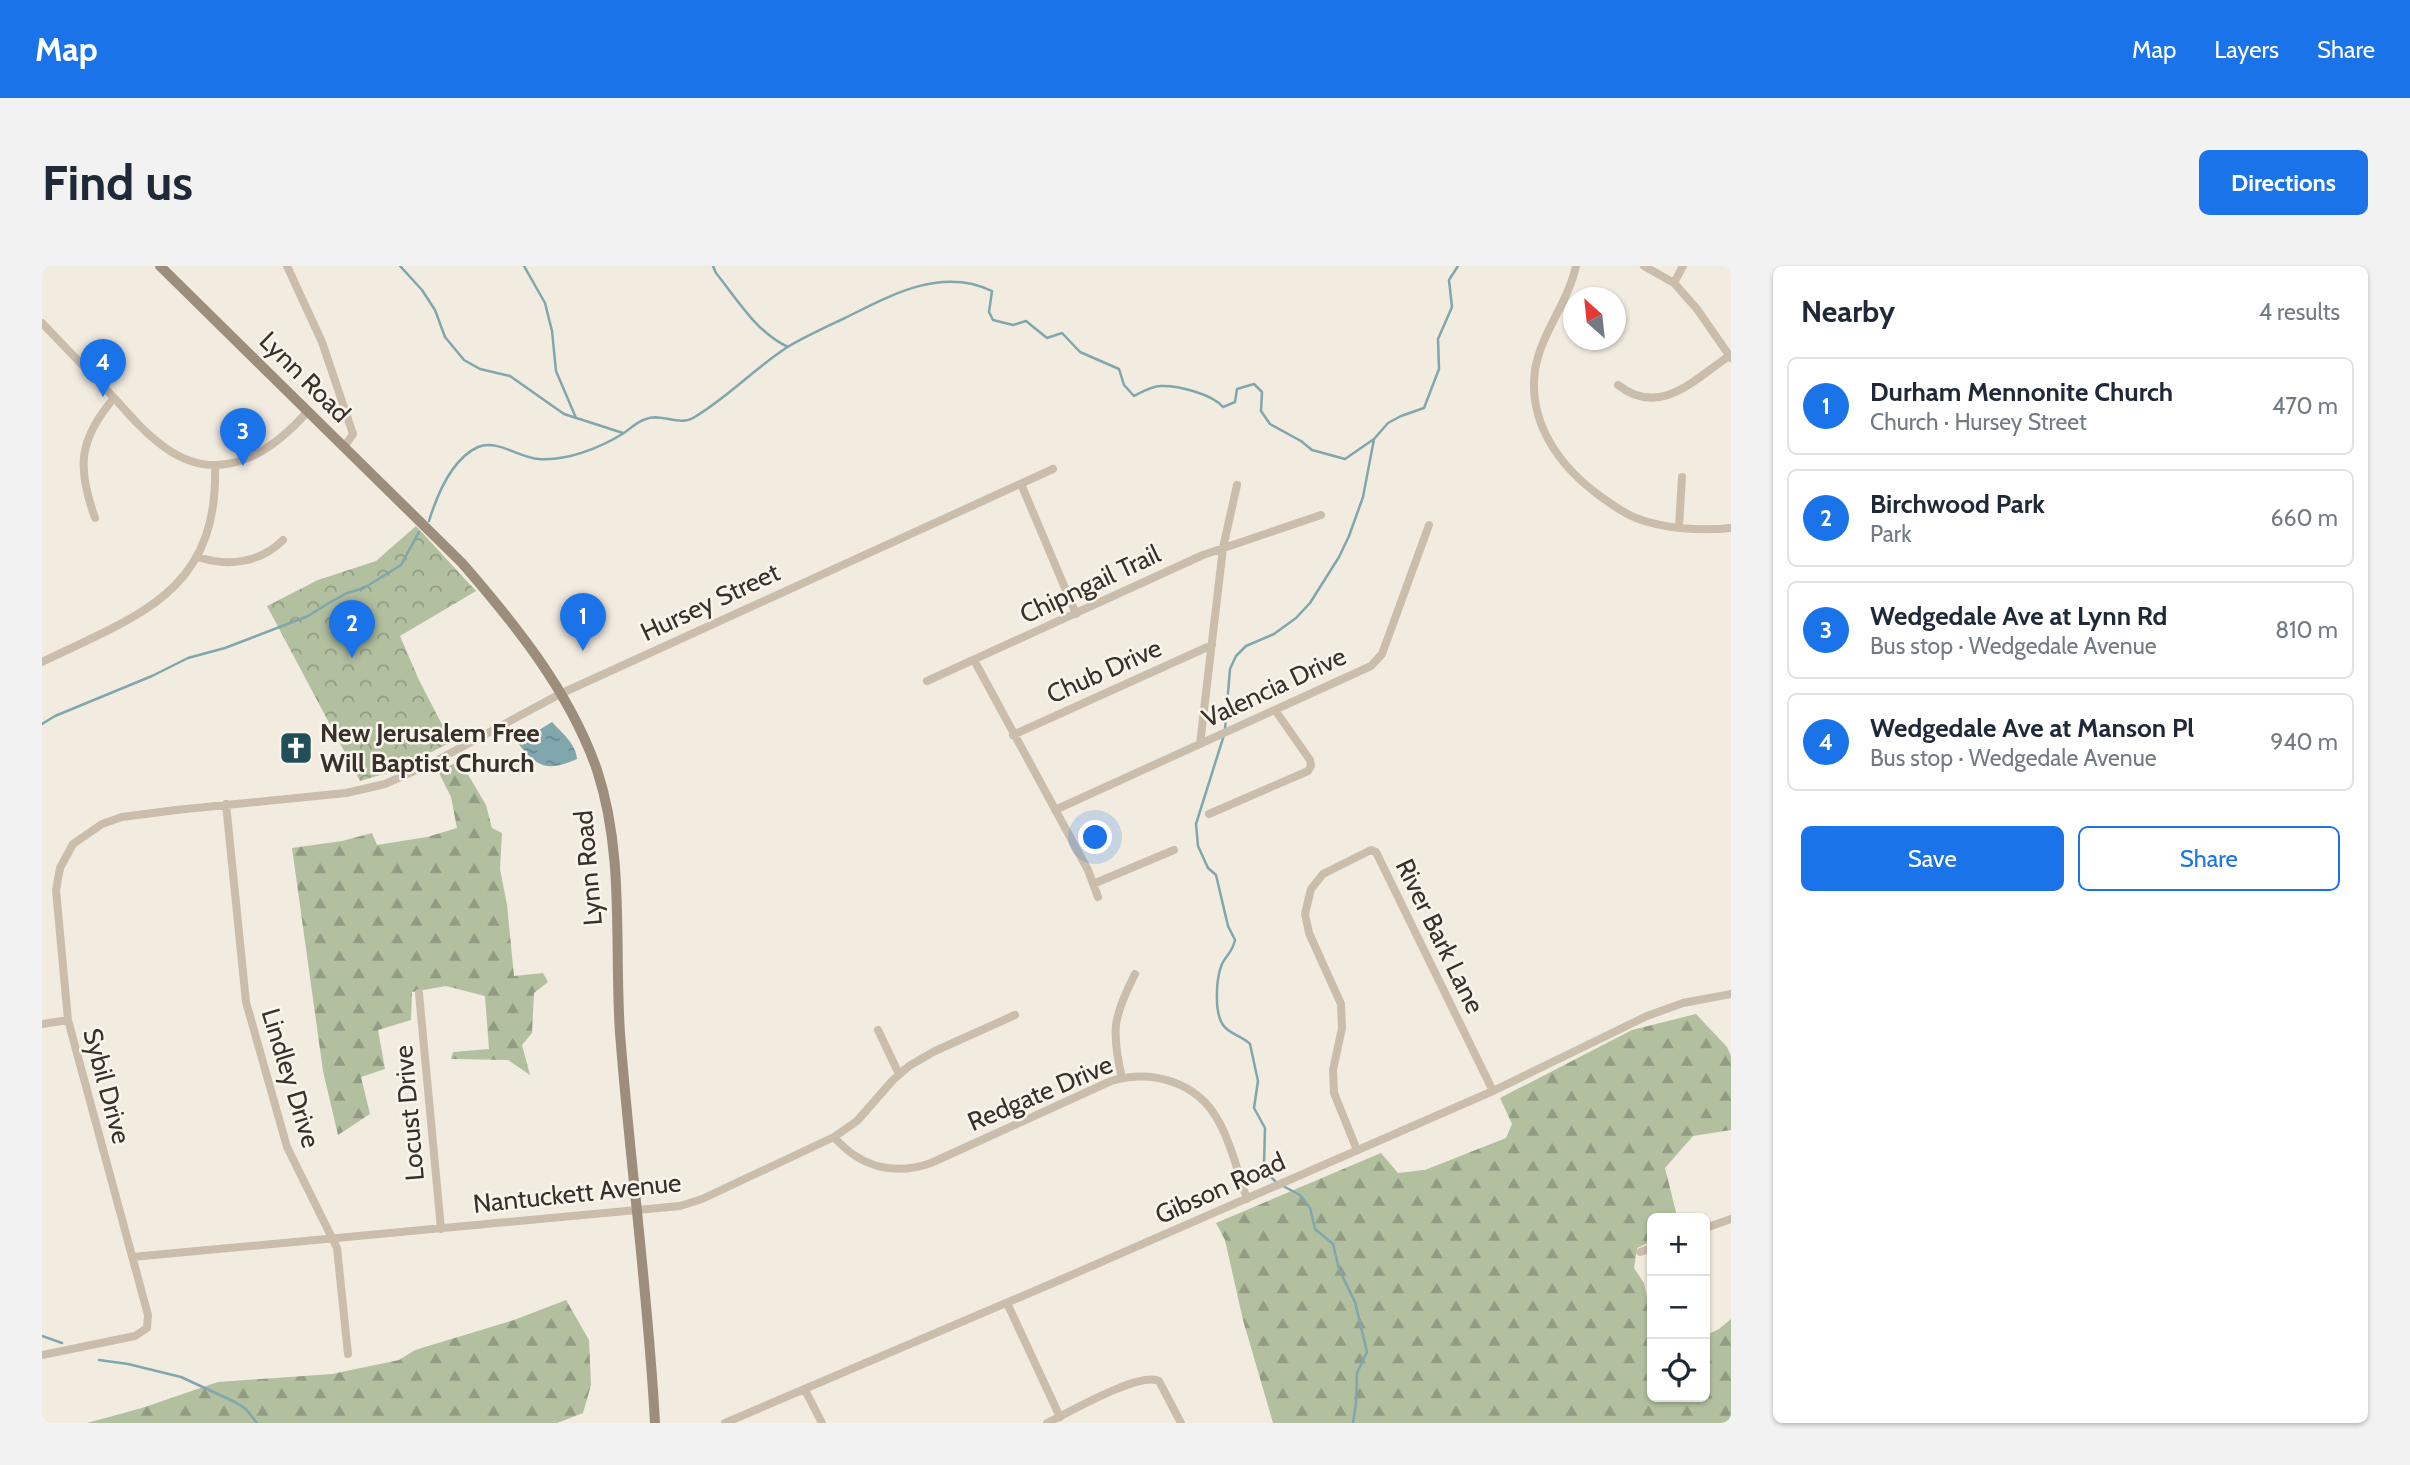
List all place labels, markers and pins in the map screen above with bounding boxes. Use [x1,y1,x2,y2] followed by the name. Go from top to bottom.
[80,339,126,397] pin: 4
[220,408,266,466] pin: 3
[560,593,606,651] pin: 1
[329,600,375,658] pin: 2
[320,717,540,779] place label: New Jerusalem Free Will Baptist Church
[277,729,315,767] church icon: New Jerusalem Free Will Baptist Church

